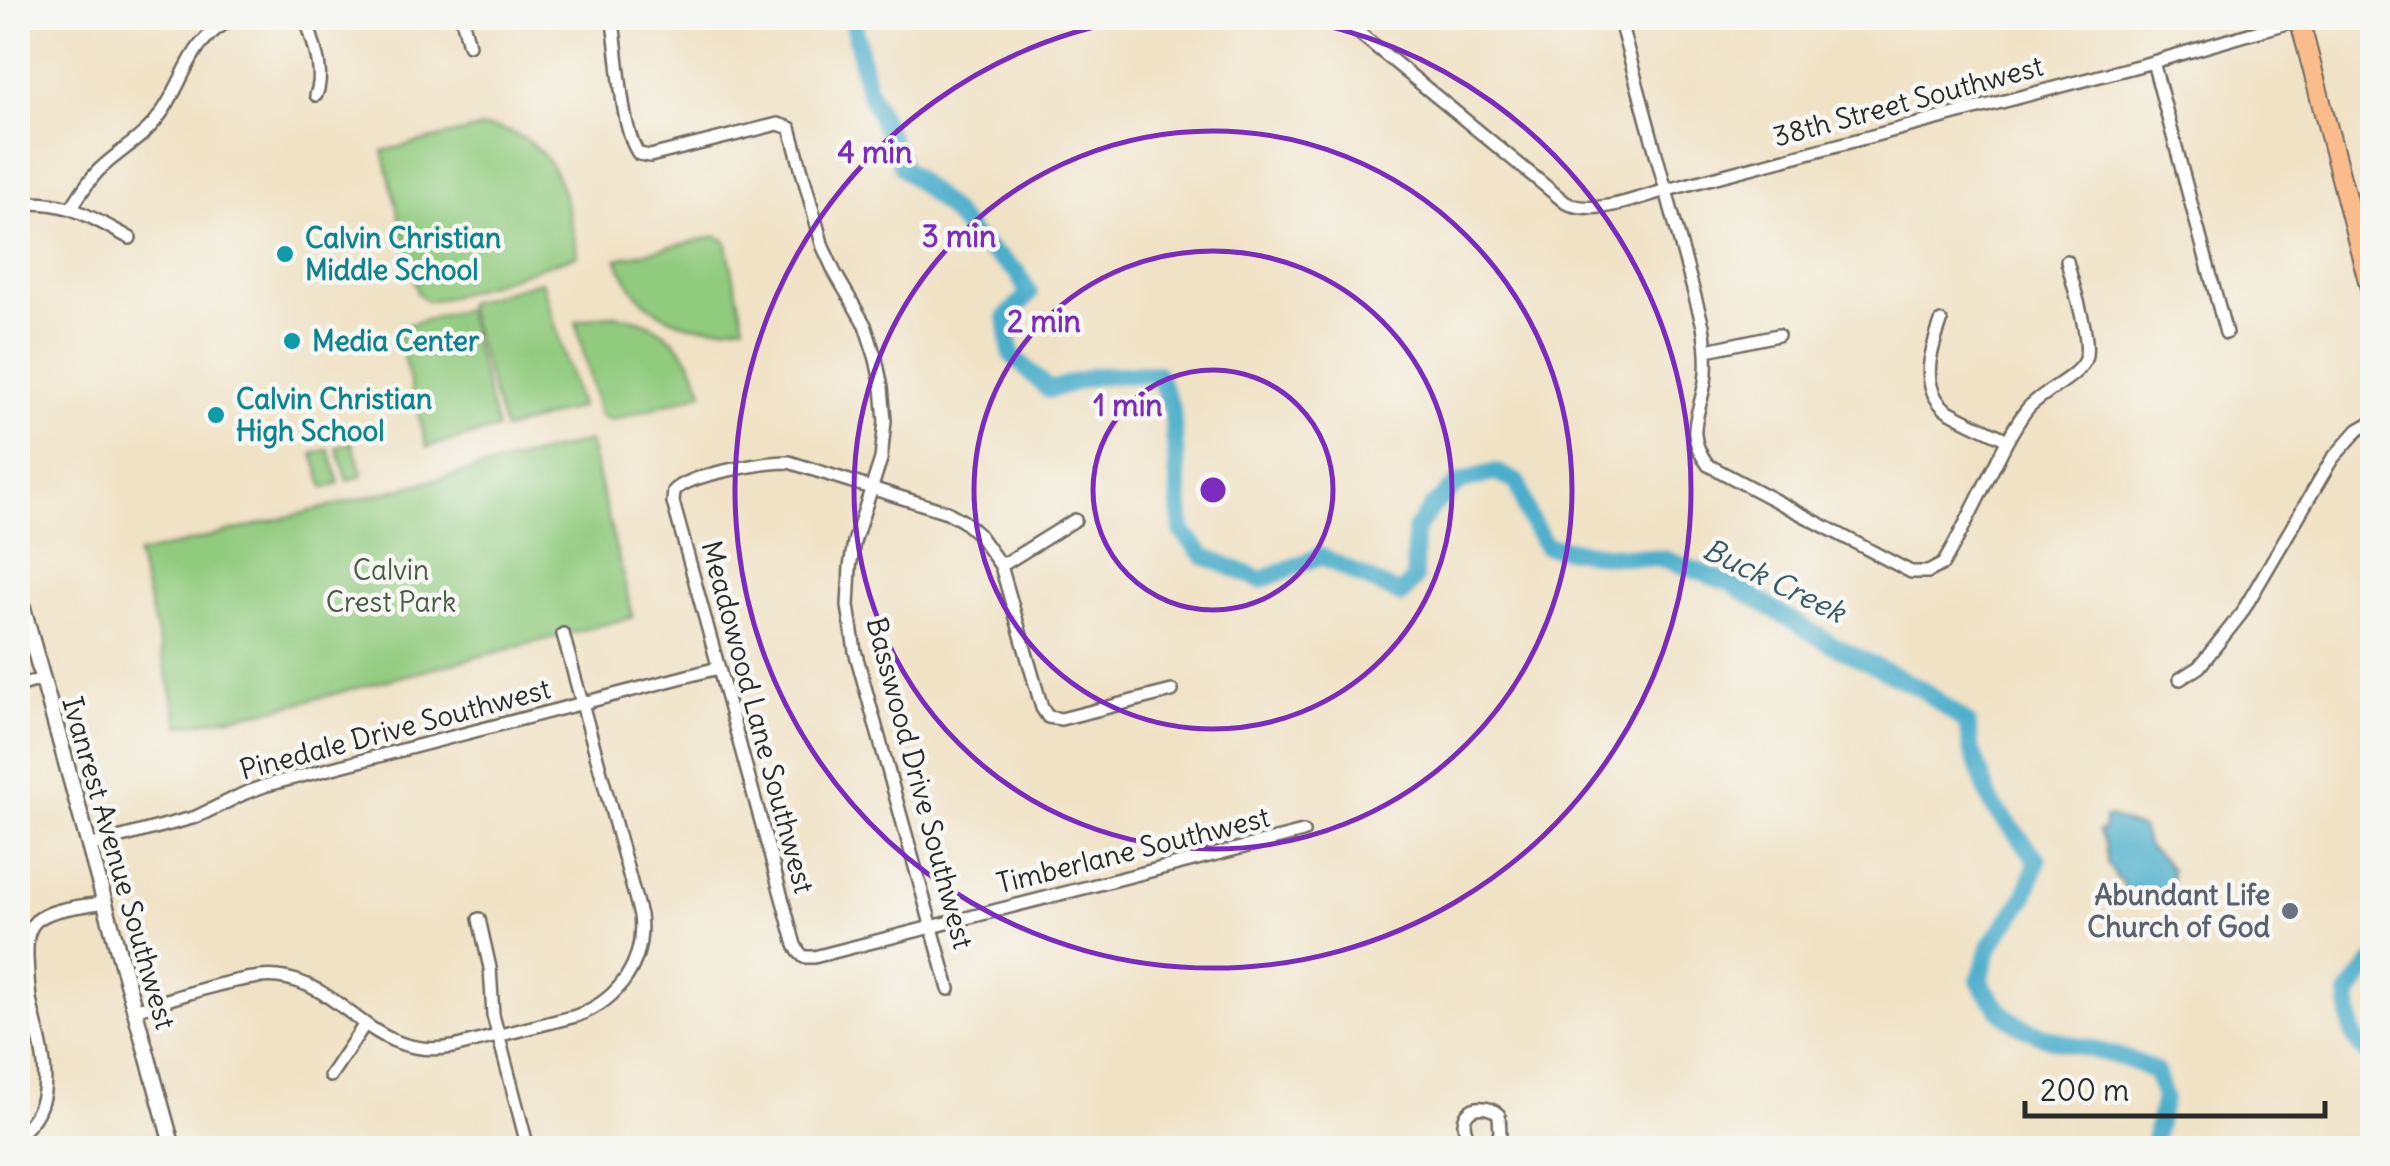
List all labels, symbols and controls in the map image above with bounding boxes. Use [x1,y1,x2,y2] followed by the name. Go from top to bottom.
[1769,48,2047,154] street label: 38th Street Southwest
[838,133,912,171] text: 4 min
[922,217,996,255] text: 3 min
[305,220,501,288] place label: Calvin Christian Middle School
[274,243,296,265] marker: Calvin Christian Middle School
[1007,302,1081,340] text: 2 min
[312,323,480,359] place label: Media Center
[281,330,303,352] marker: Media Center
[236,381,432,449] place label: Calvin Christian High School
[1093,386,1163,424] text: 1 min
[205,404,227,426] marker: Calvin Christian High School
[1195,472,1231,508] centre of rings
[1697,529,1853,632] water label: Buck Creek
[694,537,822,897] street label: Meadowood Lane Southwest
[326,552,456,620] park label: Calvin Crest Park
[858,613,982,953] street label: Basswood Drive Southwest
[236,670,554,788] street label: Pinedale Drive Southwest
[54,693,184,1033] street label: Ivanrest Avenue Southwest
[993,799,1273,901] street label: Timberlane Southwest
[2087,877,2271,945] place label: Abundant Life Church of God
[2279,900,2301,922] marker: Abundant Life Church of God
[2025,1056,2325,1118] scale bar
[2040,1071,2129,1109] text: 200 m

